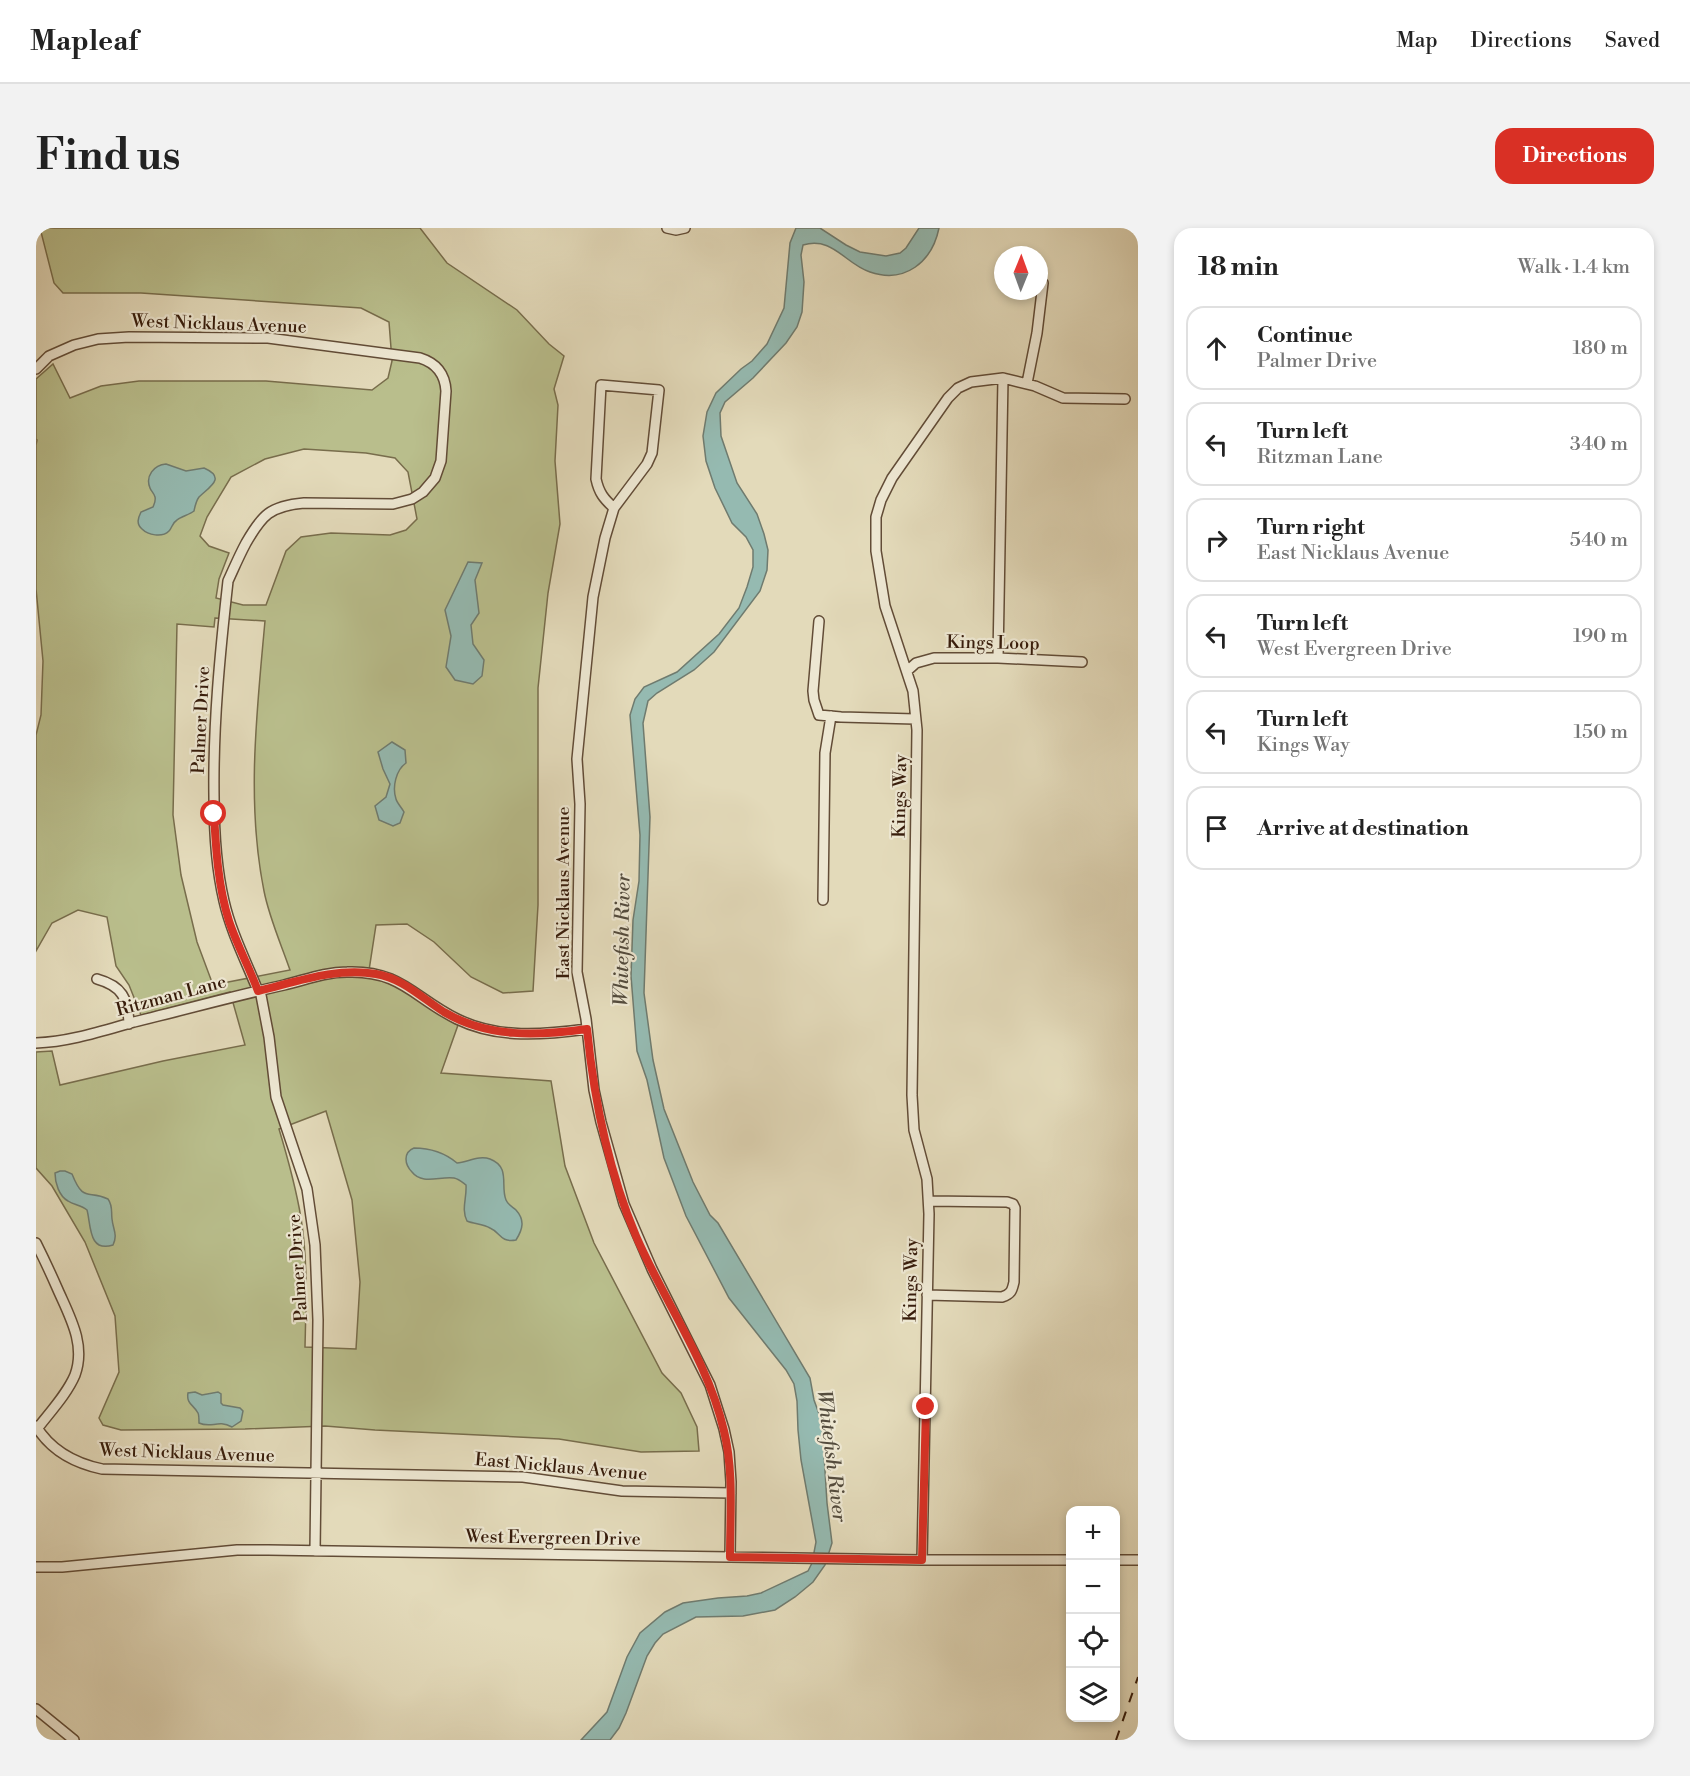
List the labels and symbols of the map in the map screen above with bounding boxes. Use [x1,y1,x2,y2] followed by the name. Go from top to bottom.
[994,246,1048,300] north arrow
[130,309,307,339] street label: West Nicklaus Avenue
[946,631,1040,655] street label: Kings Loop
[187,665,215,775] street label: Palmer Drive
[888,754,912,838] street label: Kings Way
[200,800,226,826] route start
[552,806,575,980] street label: East Nicklaus Avenue
[609,873,637,1007] water label: Whitefish River
[113,970,229,1022] street label: Ritzman Lane
[283,1213,313,1323] street label: Palmer Drive
[899,1238,923,1322] street label: Kings Way
[810,1389,852,1524] water label: Whitefish River
[912,1393,938,1419] route end
[98,1438,275,1468] street label: West Nicklaus Avenue
[474,1448,648,1486] street label: East Nicklaus Avenue
[464,1525,641,1551] street label: West Evergreen Drive

